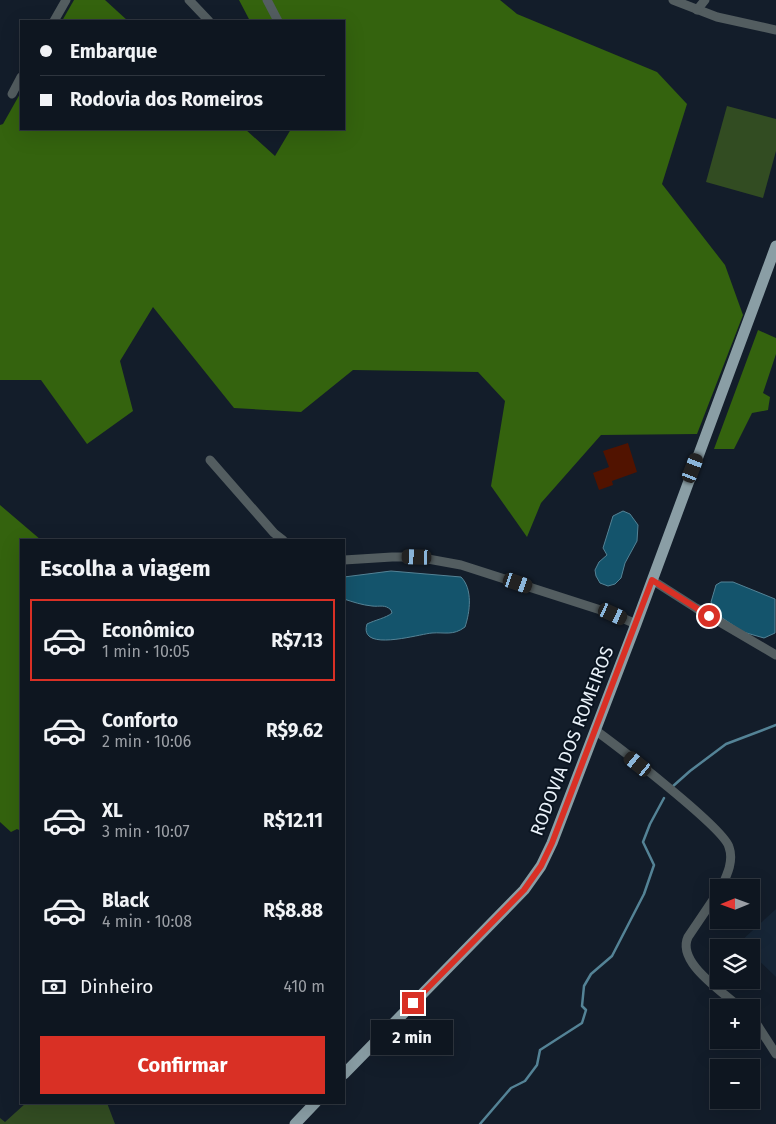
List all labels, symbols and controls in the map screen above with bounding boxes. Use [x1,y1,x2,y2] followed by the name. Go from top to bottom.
[70,40,157,63] text: Embarque
[70,88,263,111] text: Rodovia dos Romeiros
[680,451,705,485] car
[401,549,432,565] car
[40,555,211,582] text: Escolha a viagem
[501,571,534,595] car
[596,601,629,627] car
[698,605,720,627] route start
[42,618,87,663] icon: car
[102,619,195,642] text: Econômico
[271,629,323,652] text: R$7.13
[102,642,190,661] text: 1 min · 10:05
[526,643,618,839] street label: RODOVIA DOS ROMEIROS
[42,708,87,753] icon: car
[102,709,178,732] text: Conforto
[266,719,323,742] text: R$9.62
[102,732,191,751] text: 2 min · 10:06
[621,749,654,779] car
[42,798,87,843] icon: car
[102,799,123,822] text: XL
[263,809,323,832] text: R$12.11
[102,822,190,841] text: 3 min · 10:07
[710,879,760,929] north arrow
[710,879,760,1109] map controls
[42,888,87,933] icon: car
[102,889,149,912] text: Black
[263,899,323,922] text: R$8.88
[102,912,192,931] text: 4 min · 10:08
[710,939,760,989] button: layers
[40,973,68,1001] icon: cash
[80,975,153,998] text: Dinheiro
[284,977,325,996] text: 410 m
[402,992,424,1014] route end
[710,999,760,1049] button: +
[372,1020,454,1056] callout: 2 min
[392,1028,432,1047] text: 2 min
[40,1036,325,1094] button: Confirmar
[710,1059,760,1109] button: −

